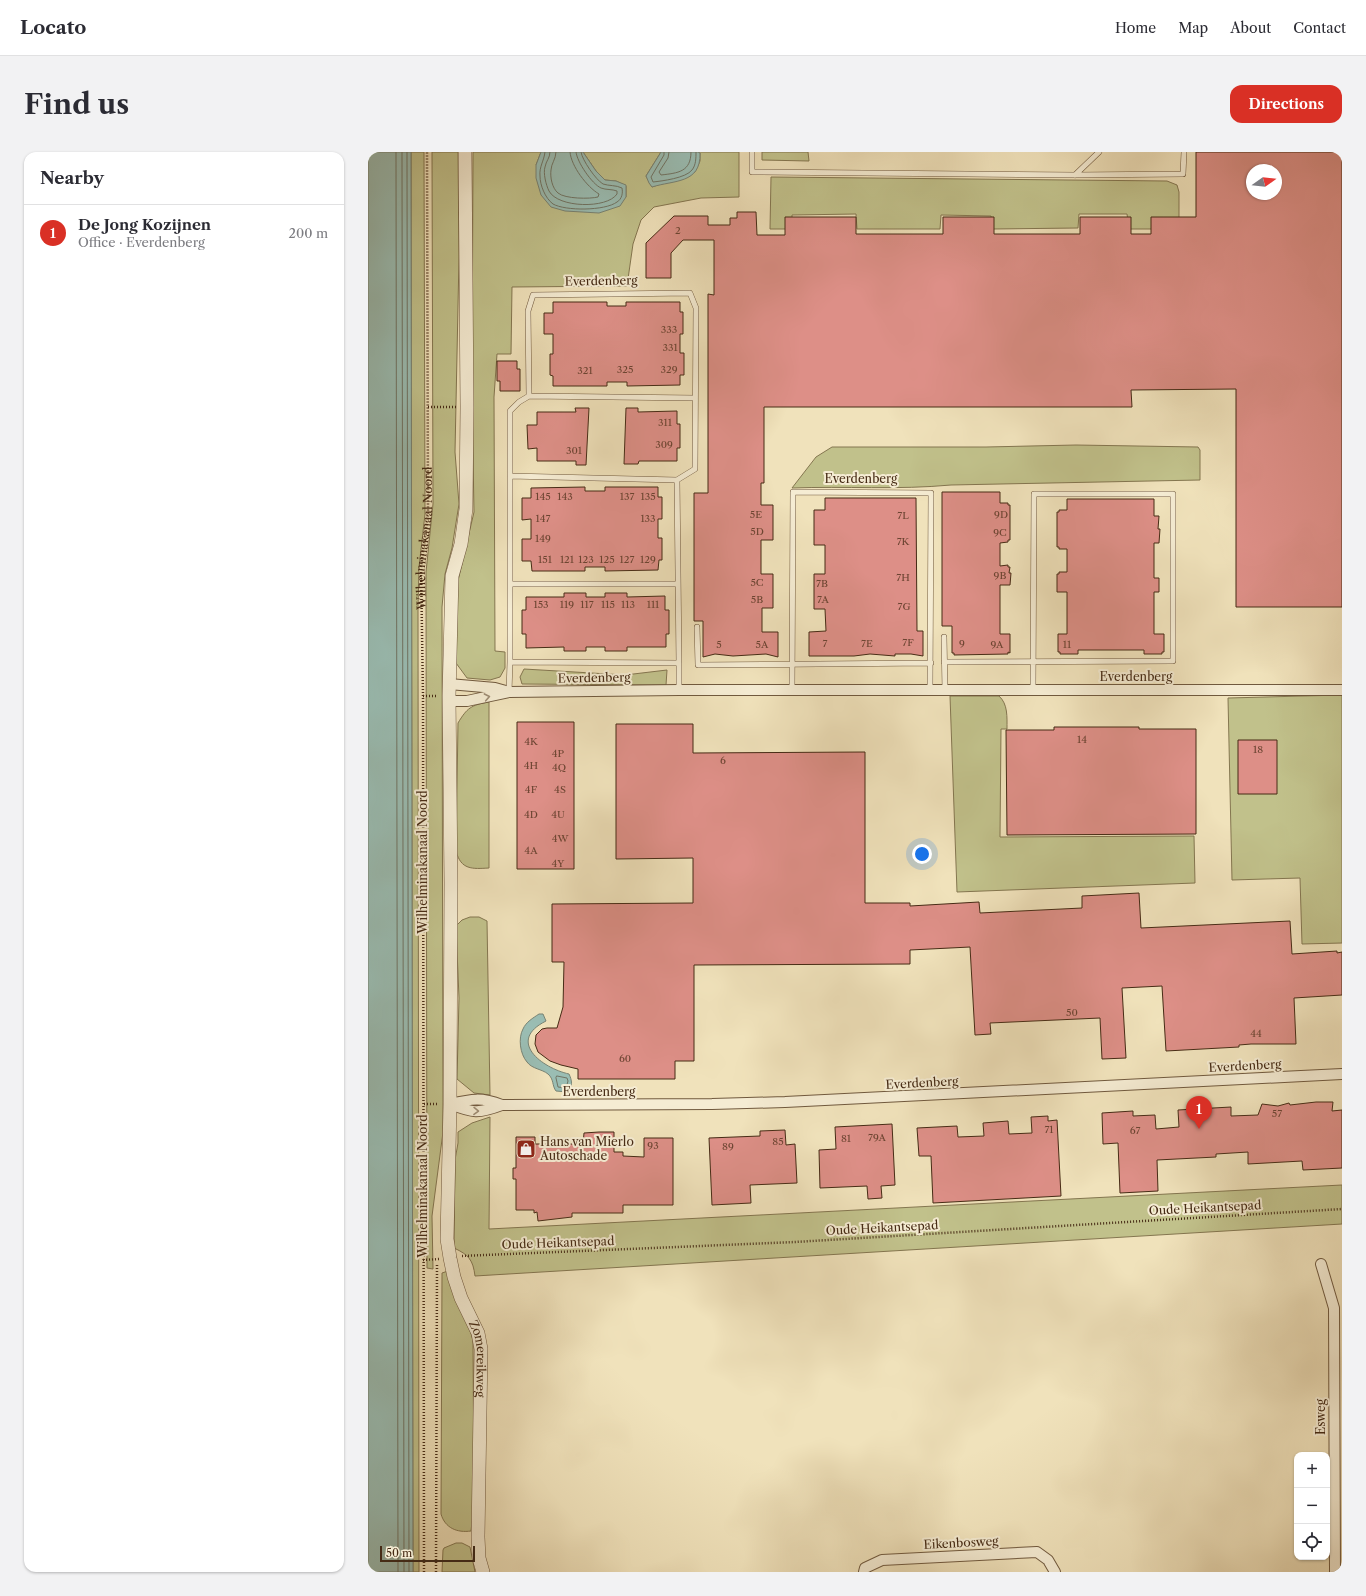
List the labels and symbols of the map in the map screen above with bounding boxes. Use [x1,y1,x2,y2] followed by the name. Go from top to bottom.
[1246,164,1282,200] north arrow
[675,224,681,237] house number: 2
[564,272,638,289] street label: Everdenberg
[661,323,677,336] house number: 333
[662,341,678,354] house number: 331
[617,363,633,376] house number: 325
[660,363,678,376] house number: 329
[577,364,594,377] house number: 321
[658,416,673,429] house number: 311
[655,438,673,451] house number: 309
[566,444,583,457] house number: 301
[412,466,435,611] street label: Wilhelminakanaal Noord
[825,471,898,486] street label: Everdenberg
[535,490,551,503] house number: 145
[557,490,573,503] house number: 143
[620,490,634,503] house number: 137
[640,490,656,503] house number: 135
[750,508,762,521] house number: 5E
[994,508,1008,521] house number: 9D
[897,509,909,522] house number: 7L
[536,512,551,525] house number: 147
[640,512,656,525] house number: 133
[750,525,764,538] house number: 5D
[993,526,1007,539] house number: 9C
[535,532,551,545] house number: 149
[897,535,911,548] house number: 7K
[538,553,553,566] house number: 151
[560,553,575,566] house number: 121
[578,553,594,566] house number: 123
[599,553,615,566] house number: 125
[620,553,635,566] house number: 127
[640,553,656,566] house number: 129
[994,569,1006,582] house number: 9B
[896,571,910,584] house number: 7H
[750,576,764,589] house number: 5C
[816,577,828,590] house number: 7B
[751,593,763,606] house number: 5B
[817,593,830,606] house number: 7A
[533,598,549,611] house number: 153
[560,598,574,611] house number: 119
[580,598,594,611] house number: 117
[601,598,615,611] house number: 115
[621,598,635,611] house number: 113
[647,598,660,611] house number: 111
[898,600,910,613] house number: 7G
[902,636,914,649] house number: 7F
[823,637,828,650] house number: 7
[861,637,873,650] house number: 7E
[959,637,965,650] house number: 9
[716,638,722,651] house number: 5
[756,638,769,651] house number: 5A
[991,638,1004,651] house number: 9A
[1063,638,1072,651] house number: 11
[557,669,631,686] street label: Everdenberg
[1100,669,1173,684] street label: Everdenberg
[484,693,490,701] one-way arrow
[1077,733,1087,746] house number: 14
[524,735,539,748] house number: 4K
[1253,743,1263,756] house number: 18
[552,747,565,760] house number: 4P
[720,754,726,767] house number: 6
[524,759,539,772] house number: 4H
[552,761,567,774] house number: 4Q
[525,783,538,796] house number: 4F
[554,783,566,796] house number: 4S
[415,790,430,935] street label: Wilhelminakanaal Noord
[524,808,538,821] house number: 4D
[551,808,565,821] house number: 4U
[552,832,569,845] house number: 4W
[524,844,538,857] house number: 4A
[912,844,932,864] your location
[552,857,565,870] house number: 4Y
[1066,1006,1078,1019] house number: 50
[1250,1027,1262,1040] house number: 44
[619,1052,631,1065] house number: 60
[1208,1056,1282,1075] street label: Everdenberg
[885,1073,959,1092] street label: Everdenberg
[563,1084,636,1099] street label: Everdenberg
[1186,1096,1212,1129] pin: 1
[473,1107,479,1115] one-way arrow
[1272,1107,1282,1120] house number: 57
[415,1114,430,1259] street label: Wilhelminakanaal Noord
[1044,1123,1054,1136] house number: 71
[1130,1124,1140,1137] house number: 67
[868,1131,887,1144] house number: 79A
[841,1132,852,1145] house number: 81
[539,1134,634,1163] place label: Hans van Mierlo Autoschade
[772,1135,784,1148] house number: 85
[515,1138,537,1160] shop icon: Hans van Mierlo Autoschade
[647,1139,659,1152] house number: 93
[722,1140,734,1153] house number: 89
[1148,1197,1262,1218] street label: Oude Heikantsepad
[825,1217,939,1238] street label: Oude Heikantsepad
[501,1233,615,1252] street label: Oude Heikantsepad
[466,1317,489,1398] street label: Zomereikweg
[1313,1398,1328,1435] street label: Esweg
[923,1533,1000,1552] street label: Eikenbosweg
[380,1544,475,1563] scale bar

